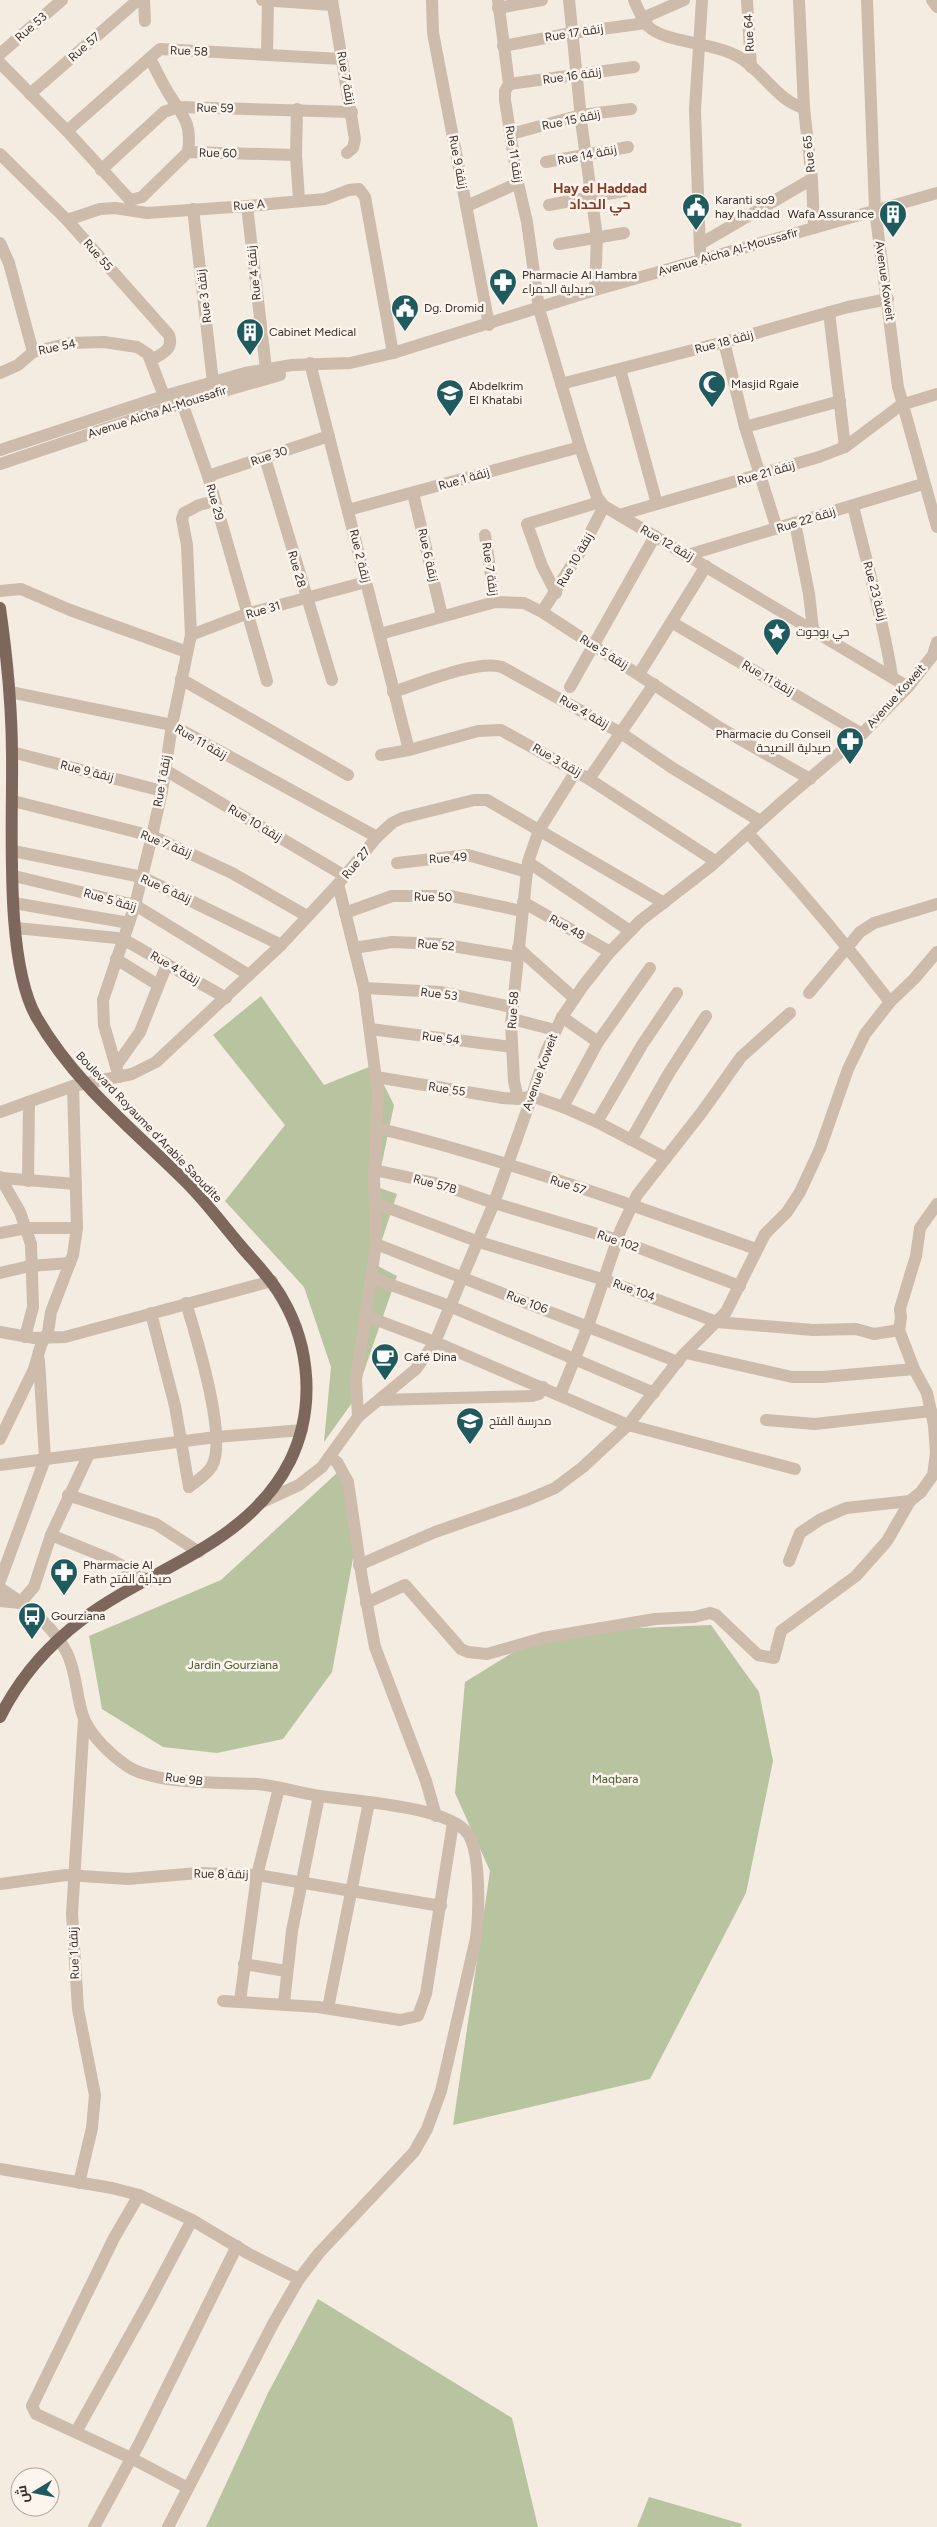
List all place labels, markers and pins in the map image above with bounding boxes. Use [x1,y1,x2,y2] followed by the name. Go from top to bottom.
[681,192,711,231] public building icon: Karanti so9 hay lhaddad
[715,193,780,221] place label: Karanti so9 hay lhaddad
[878,199,908,238] building icon: Wafa Assurance
[787,207,874,221] place label: Wafa Assurance
[488,267,518,306] pharmacy icon: Pharmacie Al Hambra صيدلية الحمراء
[522,268,637,296] place label: Pharmacie Al Hambra صيدلية الحمراء
[390,293,420,332] public building icon: Dg. Dromid
[424,301,484,315] place label: Dg. Dromid
[235,317,265,356] building icon: Cabinet Medical
[269,325,356,339] place label: Cabinet Medical
[697,369,727,408] mosque icon: Masjid Rgaie
[731,377,799,391] place label: Masjid Rgaie
[435,378,465,417] school or university icon: Abdelkrim El Khatabi
[469,379,523,407] place label: Abdelkrim El Khatabi
[762,617,792,656] place icon: حي بوحوت
[796,625,849,642] place label: حي بوحوت
[835,726,865,765] pharmacy icon: Pharmacie du Conseil صيدلية النصيحة
[715,727,831,755] place label: Pharmacie du Conseil صيدلية النصيحة
[370,1342,400,1381] cafe icon: Café Dina
[404,1350,457,1364] place label: Café Dina
[455,1406,485,1445] school or university icon: مدرسة الفتح
[489,1414,551,1429] place label: مدرسة الفتح
[49,1557,79,1596] pharmacy icon: Pharmacie Al Fath صيدلية الفتح
[83,1558,172,1587] place label: Pharmacie Al Fath صيدلية الفتح
[17,1601,47,1640] bus stop icon: Gourziana
[51,1609,105,1623] place label: Gourziana

